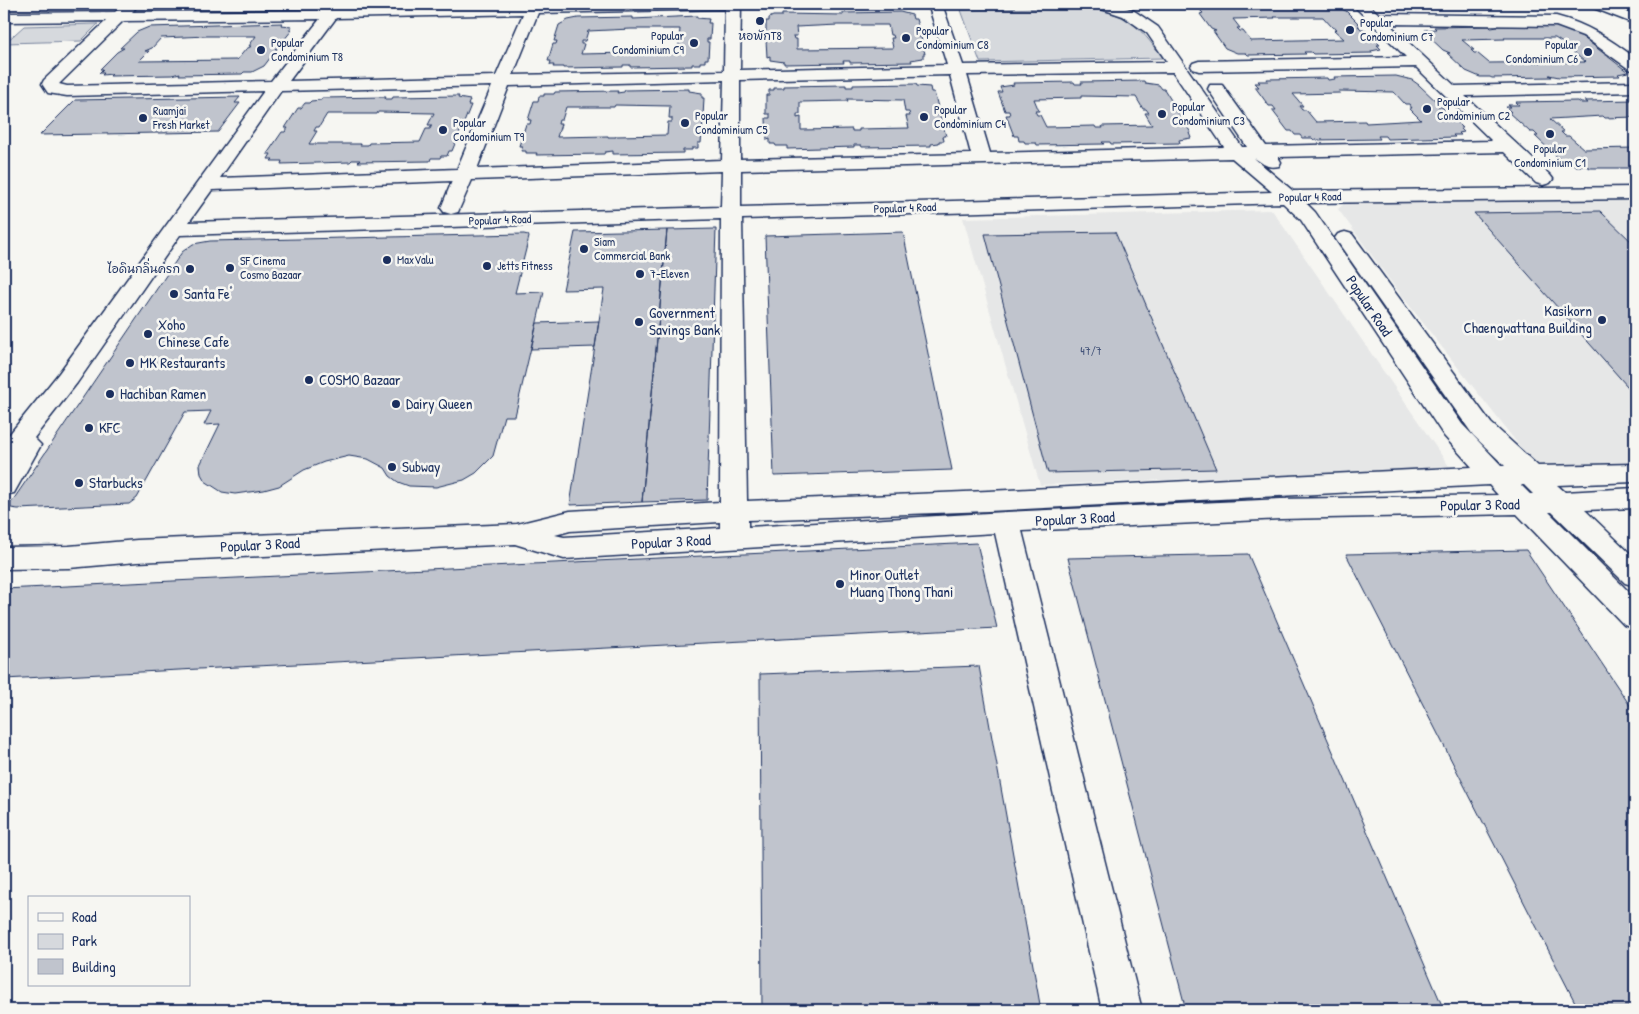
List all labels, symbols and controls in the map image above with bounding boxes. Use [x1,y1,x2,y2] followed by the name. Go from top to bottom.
[1360,14,1434,45] place label: Popular Condominium C7
[754,15,766,27] marker: หอพักT8
[916,22,989,53] place label: Popular Condominium C8
[1344,24,1356,36] marker: Popular Condominium C7
[612,27,685,58] place label: Popular Condominium C9
[738,27,782,44] place label: หอพักT8
[900,32,912,44] marker: Popular Condominium C8
[271,34,343,65] place label: Popular Condominium T8
[1506,36,1578,67] place label: Popular Condominium C6
[688,37,700,49] marker: Popular Condominium C9
[255,44,267,56] marker: Popular Condominium T8
[1582,46,1594,58] marker: Popular Condominium C6
[1437,93,1511,124] place label: Popular Condominium C2
[1172,98,1245,129] place label: Popular Condominium C3
[934,101,1007,132] place label: Popular Condominium C4
[152,102,211,133] place label: Ruamjai Fresh Market
[1421,103,1433,115] marker: Popular Condominium C2
[695,107,768,138] place label: Popular Condominium C5
[1156,108,1168,120] marker: Popular Condominium C3
[918,111,930,123] marker: Popular Condominium C4
[137,112,149,124] marker: Ruamjai Fresh Market
[453,114,525,145] place label: Popular Condominium T9
[679,117,691,129] marker: Popular Condominium C5
[437,124,449,136] marker: Popular Condominium T9
[1544,128,1556,140] marker: Popular Condominium C1
[1514,140,1586,171] place label: Popular Condominium C1
[1278,187,1342,206] street label: Popular 4 Road
[873,198,937,217] street label: Popular 4 Road
[468,210,532,229] street label: Popular 4 Road
[594,233,670,264] place label: Siam Commercial Bank
[578,243,590,255] marker: Siam Commercial Bank
[397,251,434,268] place label: MaxValu
[240,252,302,283] place label: SF Cinema Cosmo Bazaar
[381,254,393,266] marker: MaxValu
[497,257,553,274] place label: Jetts Fitness
[107,258,180,277] place label: ไอดินกลิ่นครก
[481,260,493,272] marker: Jetts Fitness
[224,262,236,274] marker: SF Cinema Cosmo Bazaar
[184,263,196,275] marker: ไอดินกลิ่นครก
[650,265,689,282] place label: 7-Eleven
[634,268,646,280] marker: 7-Eleven
[1341,271,1398,340] street label: Popular Road
[184,283,232,304] place label: Santa Fe'
[168,288,180,300] marker: Santa Fe'
[1463,300,1592,338] place label: Kasikorn Chaengwattana Building
[649,302,720,340] place label: Government Savings Bank
[158,314,229,352] place label: Xoho Chinese Cafe
[1596,314,1608,326] marker: Kasikorn Chaengwattana Building
[633,316,645,328] marker: Government Savings Bank
[142,328,154,340] marker: Xoho Chinese Cafe
[1080,342,1102,359] house number: 47/7
[140,352,225,373] place label: MK Restaurants
[124,357,136,369] marker: MK Restaurants
[319,369,401,390] place label: COSMO Bazaar
[303,374,315,386] marker: COSMO Bazaar
[120,383,207,404] place label: Hachiban Ramen
[104,388,116,400] marker: Hachiban Ramen
[406,393,473,414] place label: Dairy Queen
[390,398,402,410] marker: Dairy Queen
[99,417,121,438] place label: KFC
[83,422,95,434] marker: KFC
[402,456,440,477] place label: Subway
[386,461,398,473] marker: Subway
[89,472,143,493] place label: Starbucks
[73,477,85,489] marker: Starbucks
[1440,493,1520,516] street label: Popular 3 Road
[1035,506,1115,531] street label: Popular 3 Road
[631,529,711,554] street label: Popular 3 Road
[220,532,300,557] street label: Popular 3 Road
[850,564,953,602] place label: Minor Outlet Muang Thong Thani
[834,578,846,590] marker: Minor Outlet Muang Thong Thani
[28,896,190,986] legend
[72,906,97,927] text: Road
[72,930,97,951] text: Park
[72,956,116,977] text: Building

